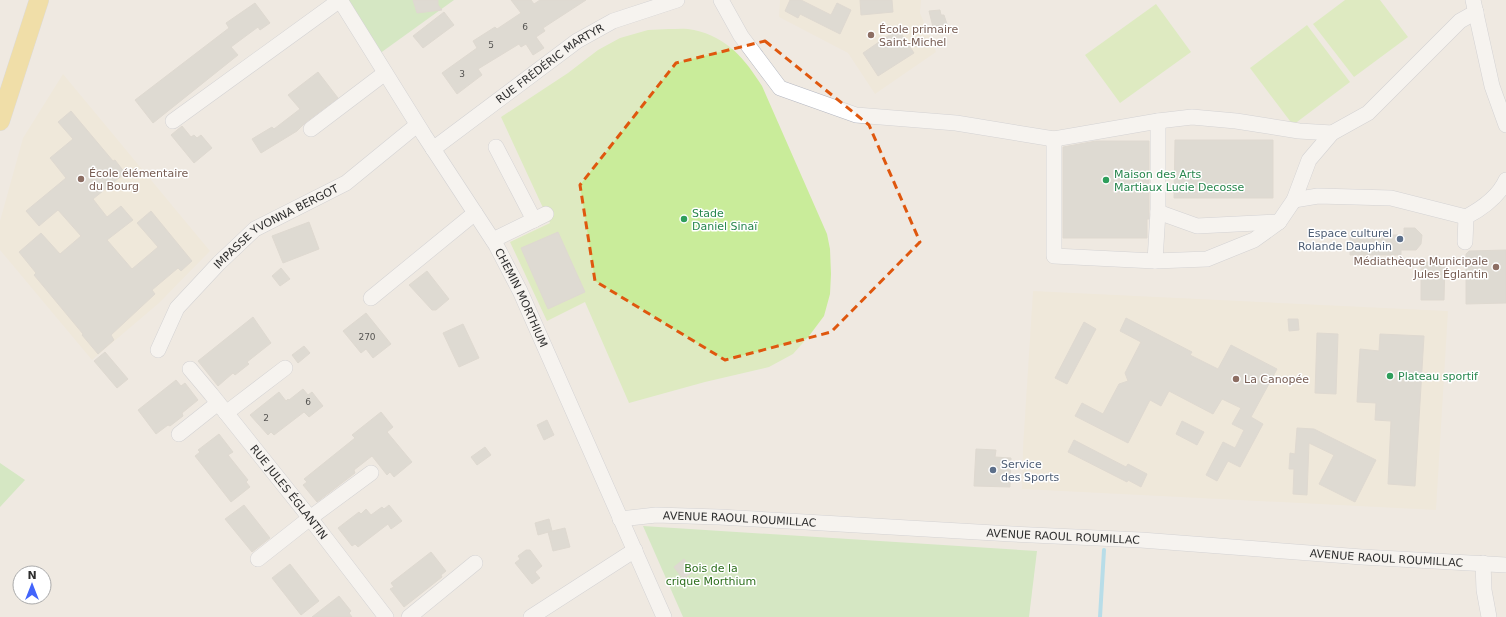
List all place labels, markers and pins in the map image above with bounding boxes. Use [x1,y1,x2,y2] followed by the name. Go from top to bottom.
[879,23,958,49] place label: École primaire Saint-Michel
[866,30,876,40] marker: École primaire Saint-Michel
[89,167,188,193] place label: École élémentaire du Bourg
[1114,168,1245,194] place label: Maison des Arts Martiaux Lucie Decosse
[76,174,86,184] marker: École élémentaire du Bourg
[1101,175,1111,185] marker: Maison des Arts Martiaux Lucie Decosse
[692,207,758,233] place label: Stade Daniel Sinaï
[679,214,689,224] marker: Stade Daniel Sinaï
[1298,227,1392,253] place label: Espace culturel Rolande Dauphin
[1395,234,1405,244] marker: Espace culturel Rolande Dauphin
[1354,255,1488,281] place label: Médiathèque Municipale Jules Églantin
[1491,262,1501,272] marker: Médiathèque Municipale Jules Églantin
[1398,370,1479,383] place label: Plateau sportif
[1385,371,1395,381] marker: Plateau sportif
[1244,373,1309,386] place label: La Canopée
[1231,374,1241,384] marker: La Canopée
[1001,458,1060,484] place label: Service des Sports
[988,465,998,475] marker: Service des Sports

